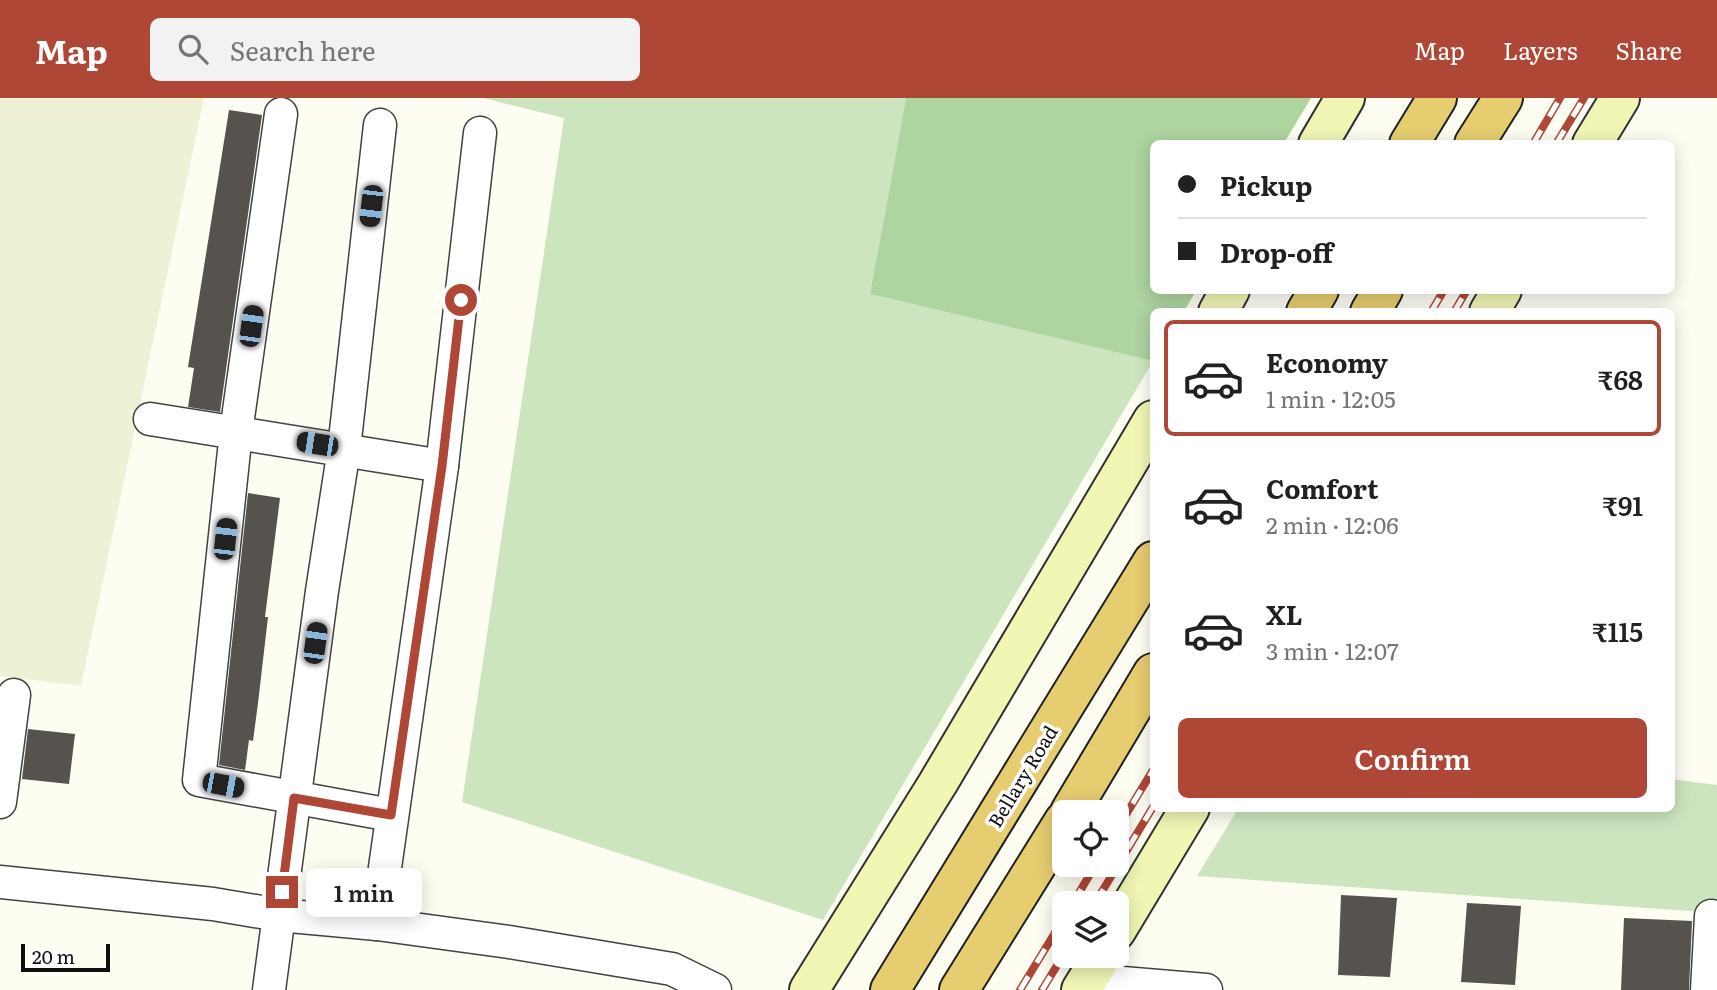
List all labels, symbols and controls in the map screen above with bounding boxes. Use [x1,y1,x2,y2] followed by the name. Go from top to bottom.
[150,18,640,81] search box
[35,25,108,74] text: Map
[174,30,212,68] icon: search
[230,30,376,69] text: Search here
[1414,32,1465,67] text: Map
[1503,32,1577,67] text: Layers
[1615,32,1682,67] text: Share
[1220,165,1312,204] text: Pickup
[359,184,384,228] car
[1220,232,1333,271] text: Drop-off
[445,284,477,316] route start
[238,304,265,348] car
[1266,342,1388,381] text: Economy
[1182,347,1245,410] icon: car
[1598,359,1643,398] text: ₹68
[1266,381,1396,415] text: 1 min · 12:05
[295,430,340,458] car
[1266,468,1378,507] text: Comfort
[1182,473,1245,536] icon: car
[1602,485,1643,524] text: ₹91
[1266,507,1399,541] text: 2 min · 12:06
[213,517,238,561] car
[1266,594,1303,633] text: XL
[1182,599,1245,662] icon: car
[1592,611,1643,650] text: ₹115
[302,621,329,665] car
[1266,633,1399,667] text: 3 min · 12:07
[1178,718,1647,798] button: Confirm
[980,719,1064,832] street label: Bellary Road
[201,771,246,799] car
[1052,800,1129,968] map controls
[1052,800,1129,877] button: locate
[306,868,422,916] callout: 1 min
[334,875,394,909] text: 1 min
[266,876,298,908] route end
[1052,891,1129,968] button: layers
[21,941,110,973] scale bar
[32,942,75,970] text: 20 m

